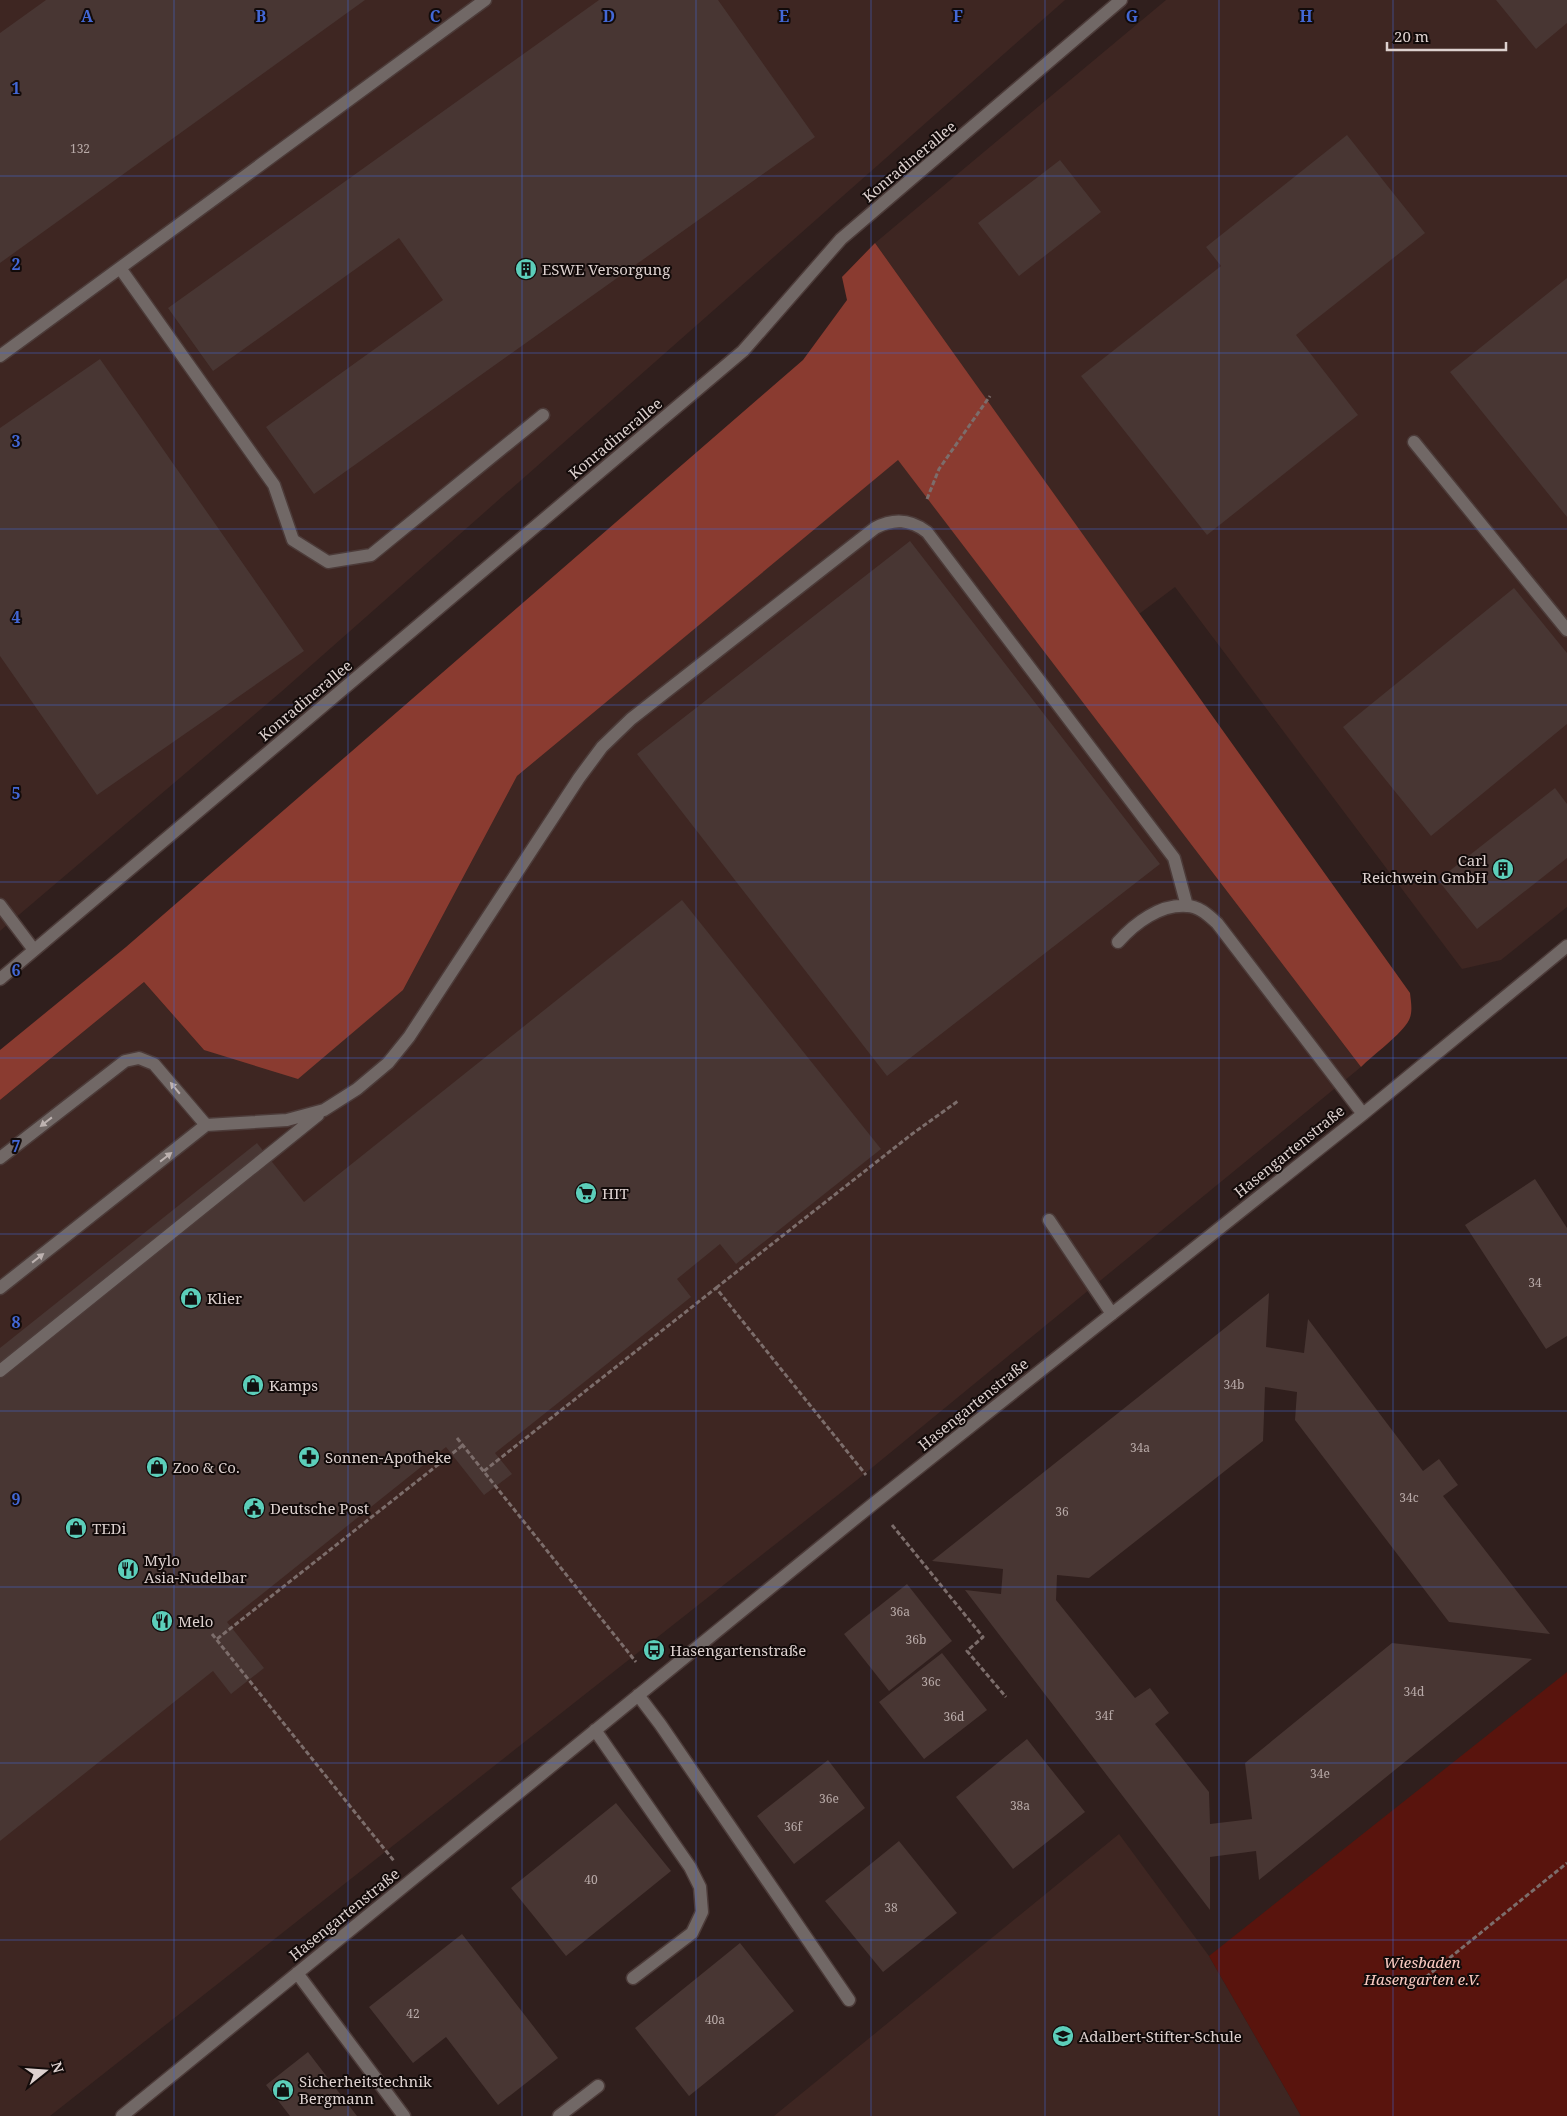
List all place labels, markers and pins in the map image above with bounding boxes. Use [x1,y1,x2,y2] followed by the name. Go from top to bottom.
[514,257,538,281] building icon: ESWE Versorgung
[542,259,670,279] place label: ESWE Versorgung
[1362,850,1487,887] place label: Carl Reichwein GmbH
[1491,857,1515,881] building icon: Carl Reichwein GmbH
[574,1181,598,1205] supermarket icon: HIT
[602,1183,629,1203] place label: HIT
[179,1286,203,1310] shop icon: Klier
[207,1288,242,1308] place label: Klier
[241,1373,265,1397] shop icon: Kamps
[269,1375,318,1395] place label: Kamps
[297,1445,321,1469] pharmacy icon: Sonnen-Apotheke
[325,1447,451,1467] place label: Sonnen-Apotheke
[145,1455,169,1479] shop icon: Zoo & Co.
[173,1457,240,1477] place label: Zoo & Co.
[242,1496,266,1520] public building icon: Deutsche Post
[270,1498,369,1518] place label: Deutsche Post
[64,1516,88,1540] shop icon: TEDi
[92,1518,126,1538] place label: TEDi
[144,1550,247,1587] place label: Mylo Asia-Nudelbar
[116,1557,140,1581] restaurant icon: Mylo Asia-Nudelbar
[150,1609,174,1633] restaurant icon: Melo
[178,1611,213,1631] place label: Melo
[642,1638,666,1662] bus stop icon: Hasengartenstraße
[670,1640,806,1660] place label: Hasengartenstraße
[1051,2024,1075,2048] school or university icon: Adalbert-Stifter-Schule
[1079,2026,1242,2046] place label: Adalbert-Stifter-Schule
[299,2071,432,2108] place label: Sicherheitstechnik Bergmann
[271,2078,295,2102] shop icon: Sicherheitstechnik Bergmann

